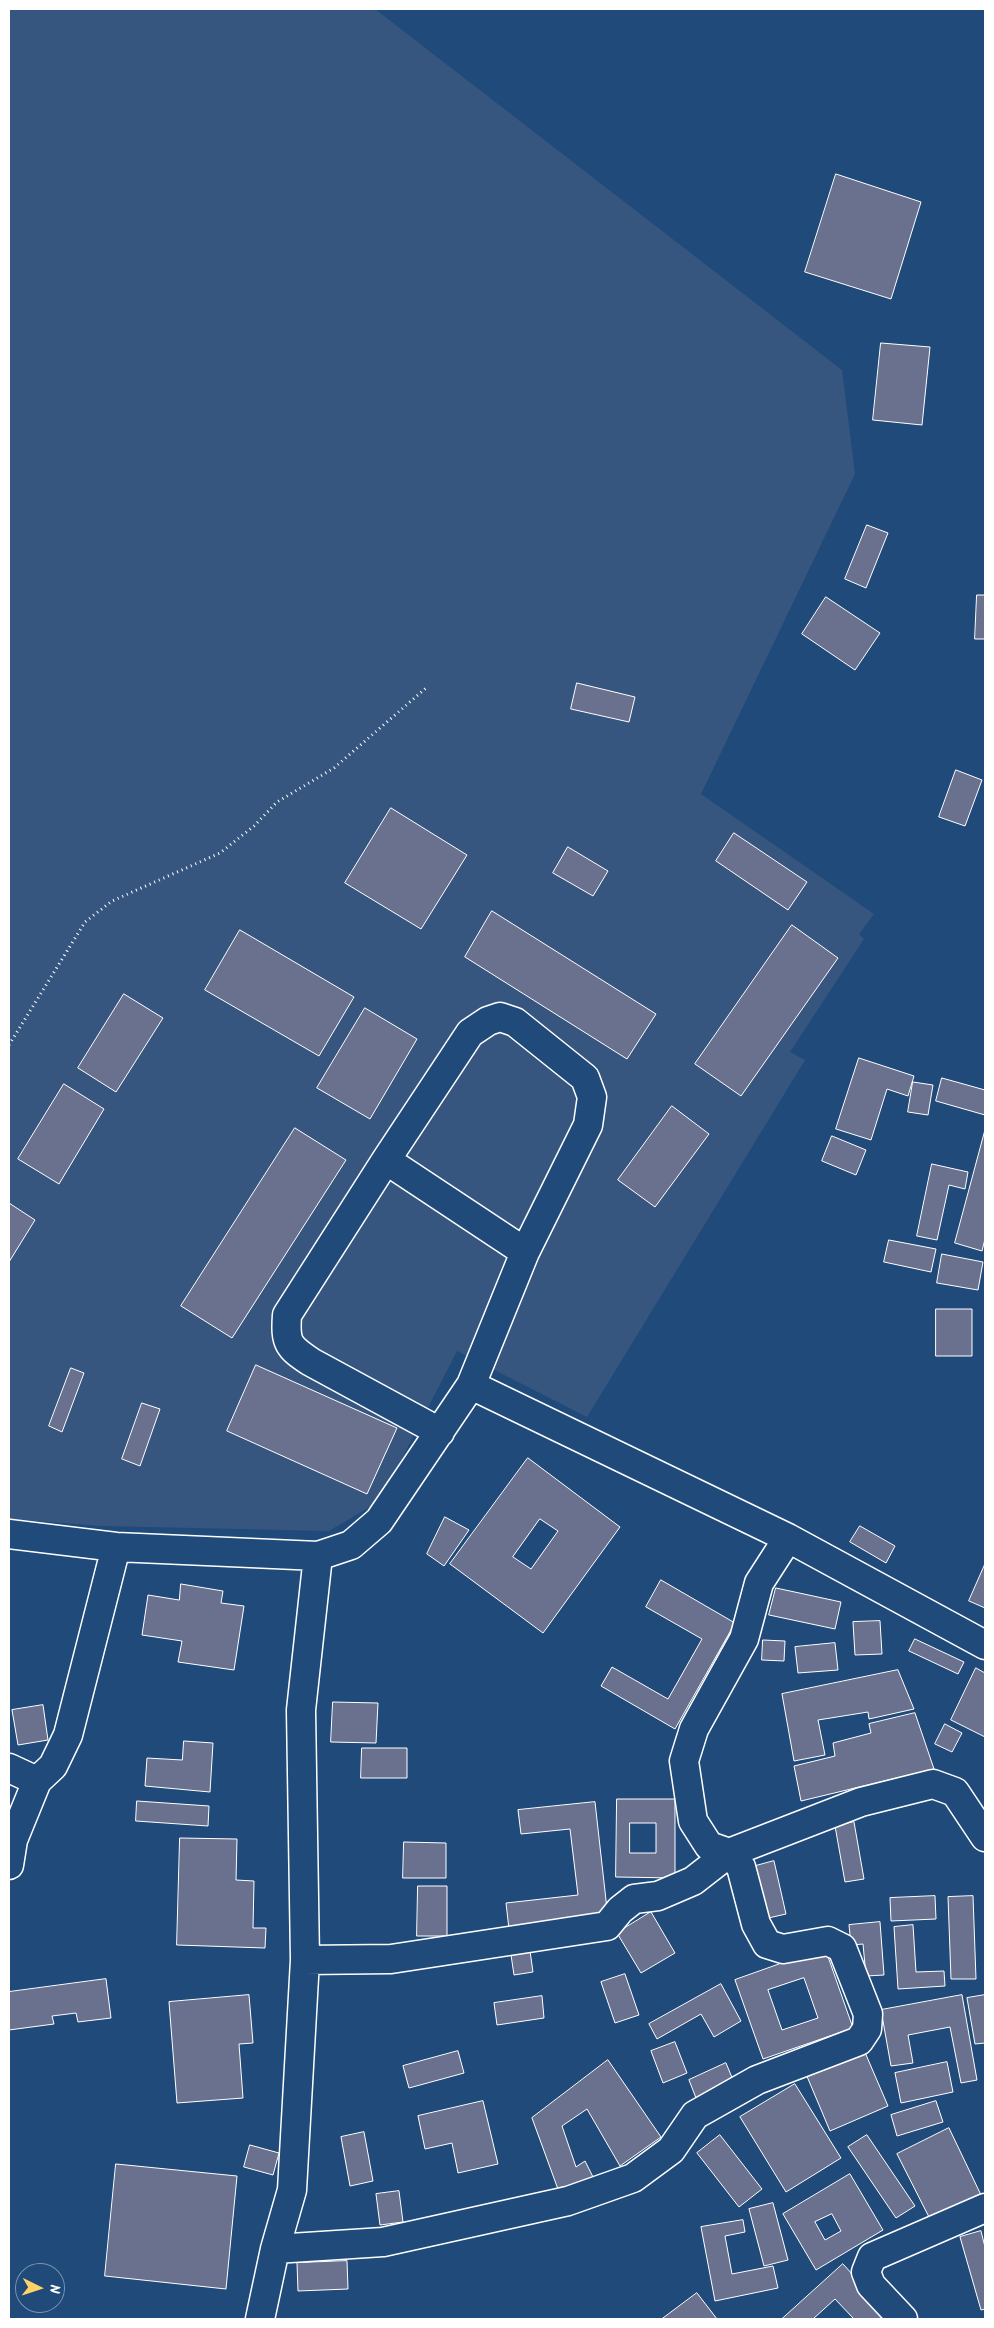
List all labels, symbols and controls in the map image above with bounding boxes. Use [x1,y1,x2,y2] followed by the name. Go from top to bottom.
[15,2263,65,2313] north arrow
[43,2284,65,2294] text: N

